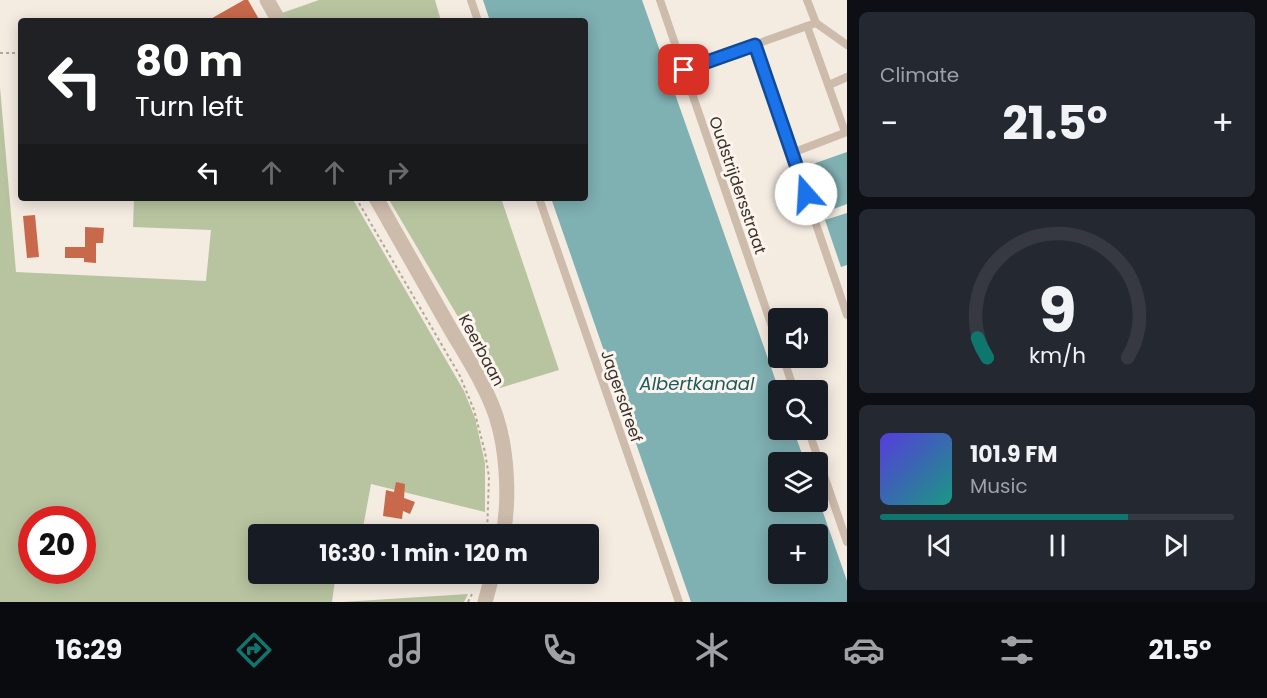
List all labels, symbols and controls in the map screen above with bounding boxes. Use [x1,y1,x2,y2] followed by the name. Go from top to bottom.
[135,32,243,91] text: 80 m
[36,42,114,120] icon: left
[658,44,709,95] pin
[667,53,700,86] icon: arrive
[880,61,959,89] text: Climate
[135,88,244,125] text: Turn left
[1002,92,1108,155] text: 21.5°
[880,100,898,147] text: −
[1211,100,1234,147] text: +
[703,113,772,257] street label: Oudstrijdersstraat
[192,156,225,189] icon: left
[255,156,288,189] icon: ahead
[318,156,351,189] icon: ahead
[381,156,414,189] icon: right
[774,162,838,226] position arrow
[1038,266,1076,354] text: 9
[768,308,828,584] map controls
[768,308,828,368] button: sound
[453,310,510,390] street label: Keerbaan
[1028,340,1086,371] text: km/h
[595,347,648,445] street label: Jagersdreef
[639,371,755,396] water label: Albertkanaal
[768,380,828,440] button: search
[970,439,1058,470] text: 101.9 FM
[768,452,828,512] button: layers
[970,472,1028,500] text: Music
[18,506,96,584] speed limit sign: 20
[768,524,828,584] button: +
[923,529,956,562] icon: previous
[1041,529,1074,562] icon: pause
[1159,529,1192,562] icon: next
[319,538,528,569] text: 16:30 · 1 min · 120 m
[233,629,275,671] icon: directions
[385,629,427,671] icon: music
[538,629,580,671] icon: phone
[691,629,733,671] icon: climate
[843,629,885,671] icon: car
[996,629,1038,671] icon: filters
[55,631,122,668] text: 16:29
[1148,631,1212,668] text: 21.5°

